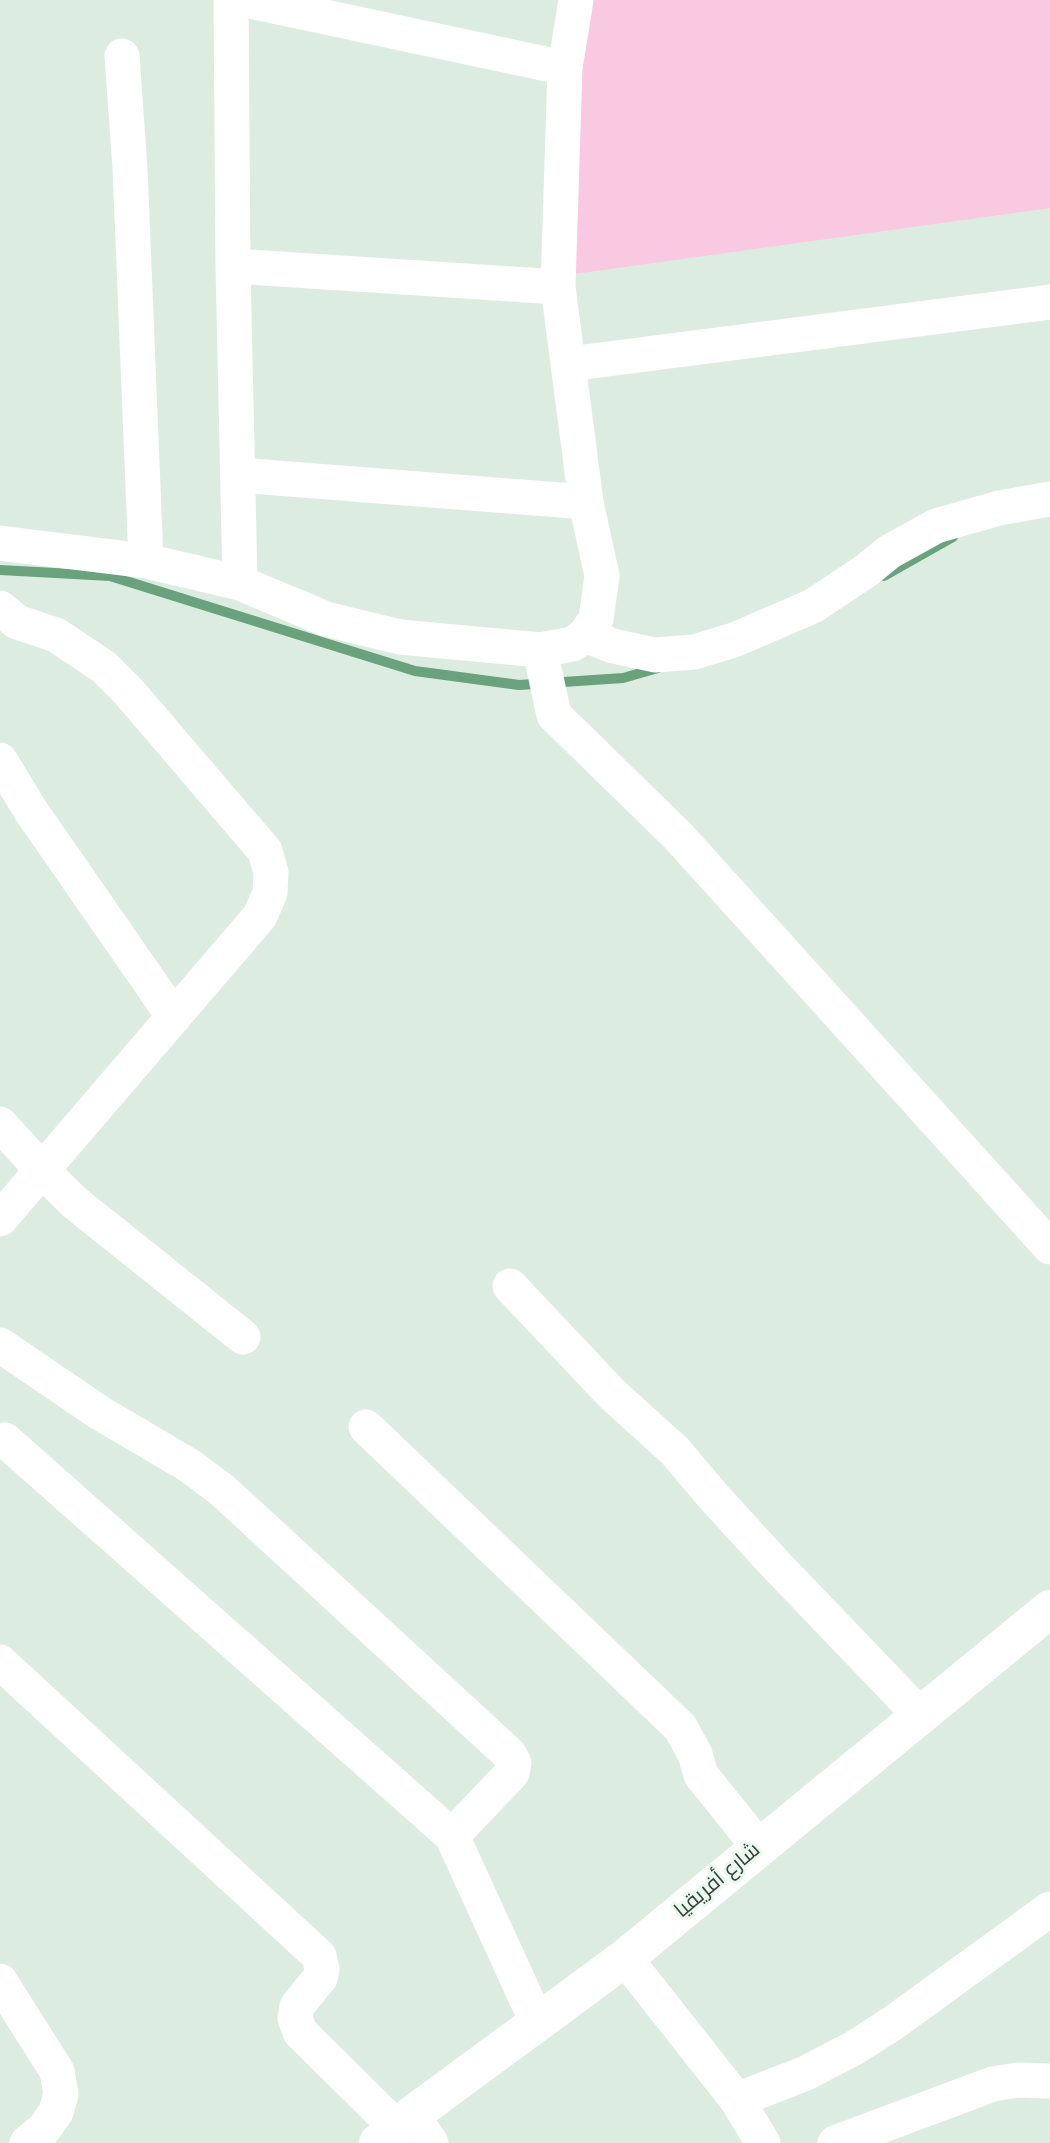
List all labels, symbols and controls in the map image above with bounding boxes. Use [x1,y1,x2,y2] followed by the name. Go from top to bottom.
[670,1838,766,1924] street label: شارع أفريقيا

